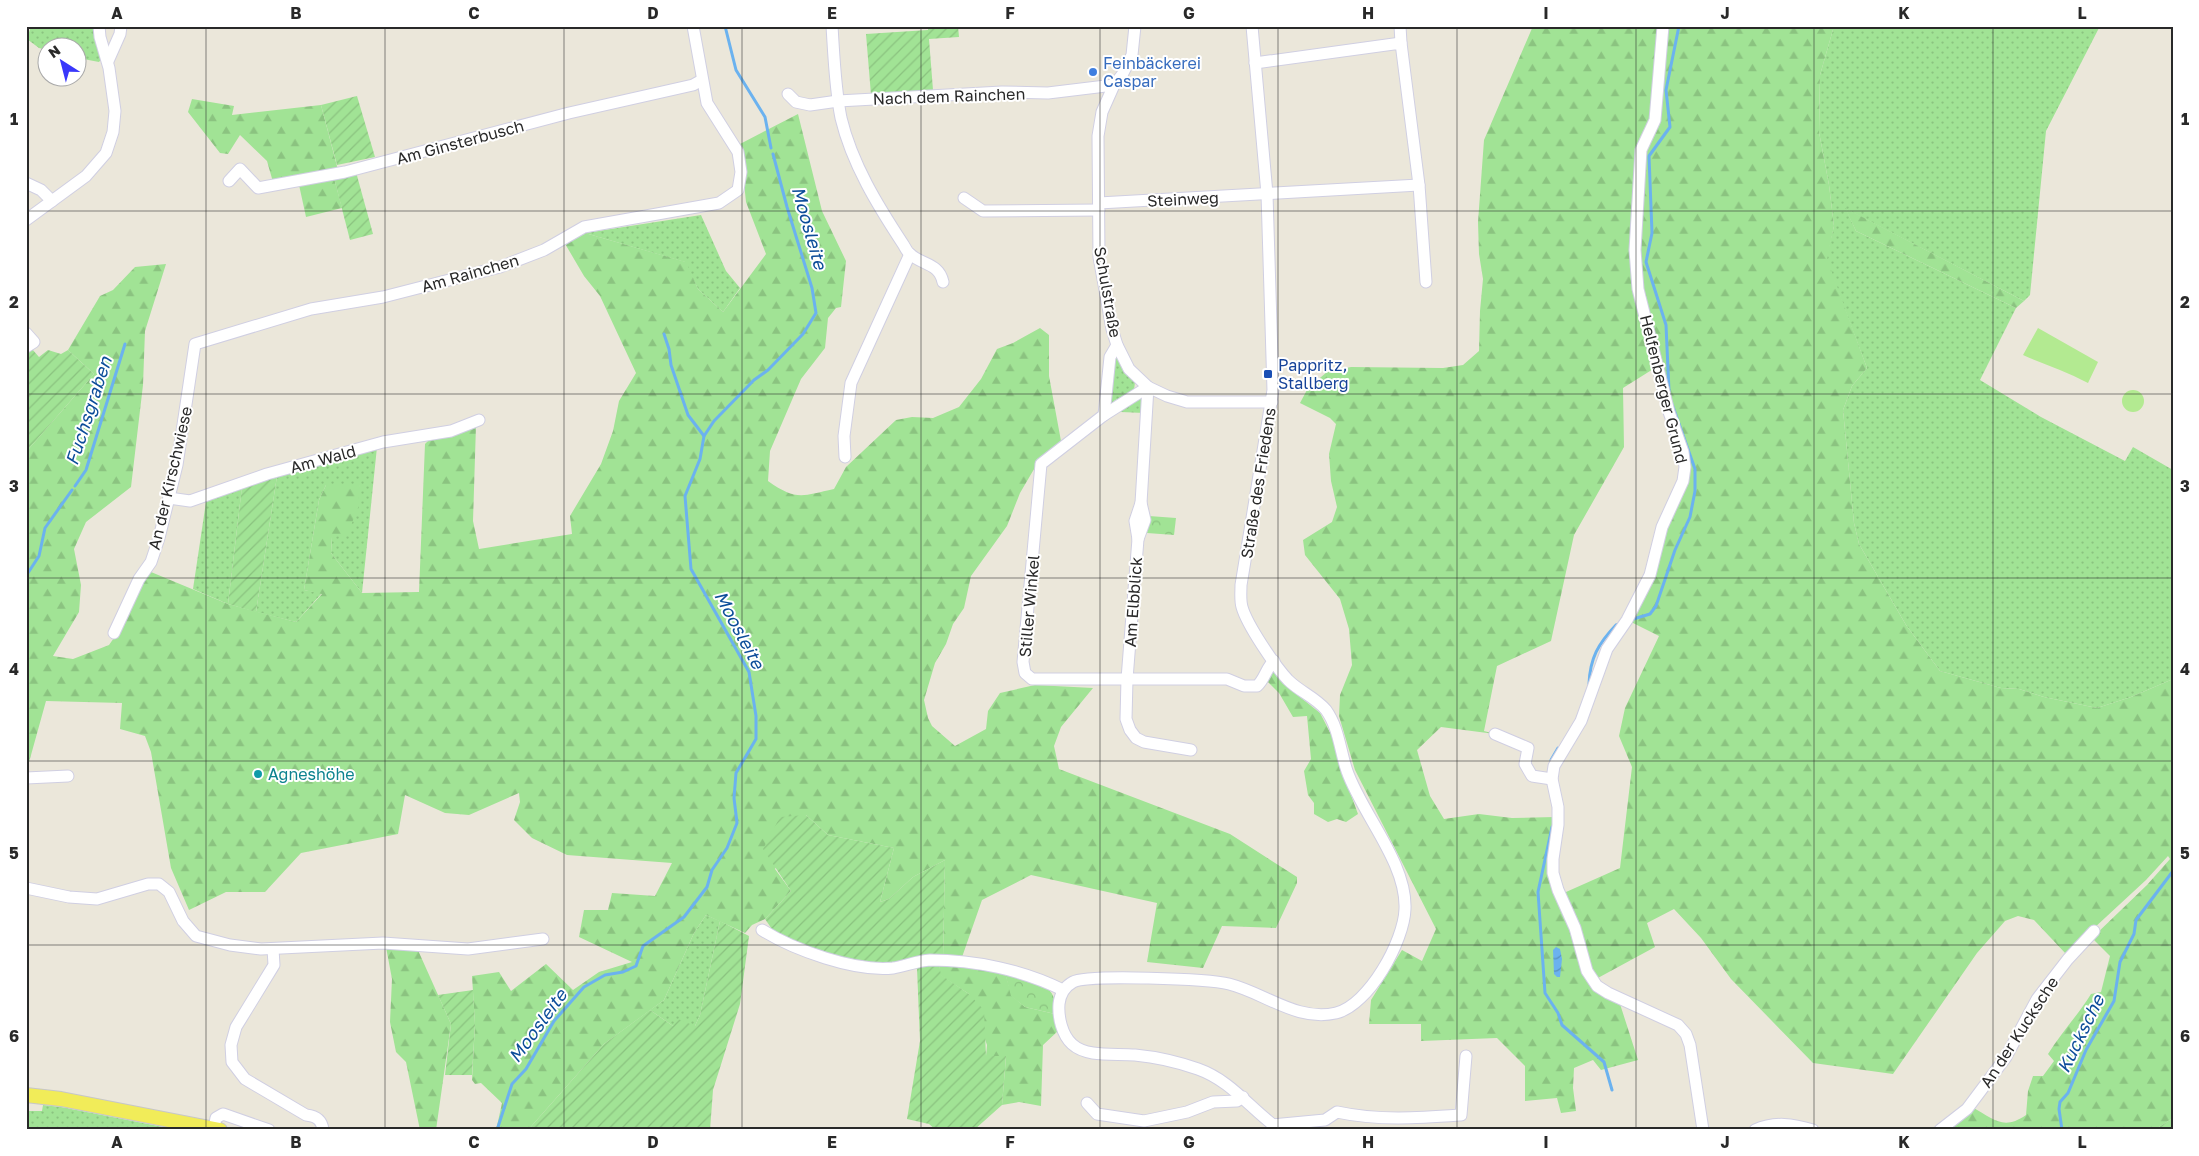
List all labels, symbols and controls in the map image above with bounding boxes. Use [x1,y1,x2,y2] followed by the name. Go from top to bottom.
[111,3,123,23] text: A
[290,3,302,23] text: B
[468,3,480,23] text: C
[647,3,659,23] text: D
[827,3,837,23] text: E
[1005,3,1015,23] text: F
[1183,3,1195,23] text: G
[1362,3,1374,23] text: H
[1543,3,1549,23] text: I
[1720,3,1730,23] text: J
[1898,3,1910,23] text: K
[2077,3,2087,23] text: L
[38,38,88,88] north arrow
[45,41,63,61] text: N
[1103,53,1201,91] place label: Feinbäckerei Caspar
[1087,66,1099,78] marker: Feinbäckerei Caspar
[872,83,1026,109] street label: Nach dem Rainchen
[10,109,18,129] text: 1
[2181,109,2189,129] text: 1
[394,115,526,169] street label: Am Ginsterbusch
[788,184,833,273] water label: Moosleite
[1147,187,1219,211] street label: Steinweg
[1090,245,1126,339] street label: Schulstraße
[419,250,521,296] street label: Am Rainchen
[9,292,19,312] text: 2
[2180,292,2190,312] text: 2
[1636,313,1692,465] street label: Helfenberger Grund
[60,353,116,468] water label: Fuchsgraben
[1278,355,1349,393] place label: Pappritz, Stallberg
[1262,368,1274,380] marker: Pappritz, Stallberg
[144,404,196,552] street label: An der Kirschwiese
[1236,406,1280,560] street label: Straße des Friedens
[288,441,358,477] street label: Am Wald
[9,476,19,496] text: 3
[2180,476,2190,496] text: 3
[1015,554,1043,658] street label: Stiller Winkel
[1120,556,1146,648] street label: Am Elbblick
[710,587,770,674] water label: Moosleite
[9,659,19,679] text: 4
[2180,659,2190,679] text: 4
[268,764,355,784] place label: Agneshöhe
[252,768,264,780] marker: Agneshöhe
[9,843,19,863] text: 5
[2180,843,2190,863] text: 5
[1976,973,2062,1091] street label: An der Kucksche
[503,983,572,1066] water label: Moosleite
[2052,990,2109,1076] water label: Kucksche
[9,1026,19,1046] text: 6
[2180,1026,2190,1046] text: 6
[111,1132,123,1152] text: A
[290,1132,302,1152] text: B
[468,1132,480,1152] text: C
[647,1132,659,1152] text: D
[827,1132,837,1152] text: E
[1005,1132,1015,1152] text: F
[1183,1132,1195,1152] text: G
[1362,1132,1374,1152] text: H
[1543,1132,1549,1152] text: I
[1720,1132,1730,1152] text: J
[1898,1132,1910,1152] text: K
[2077,1132,2087,1152] text: L

